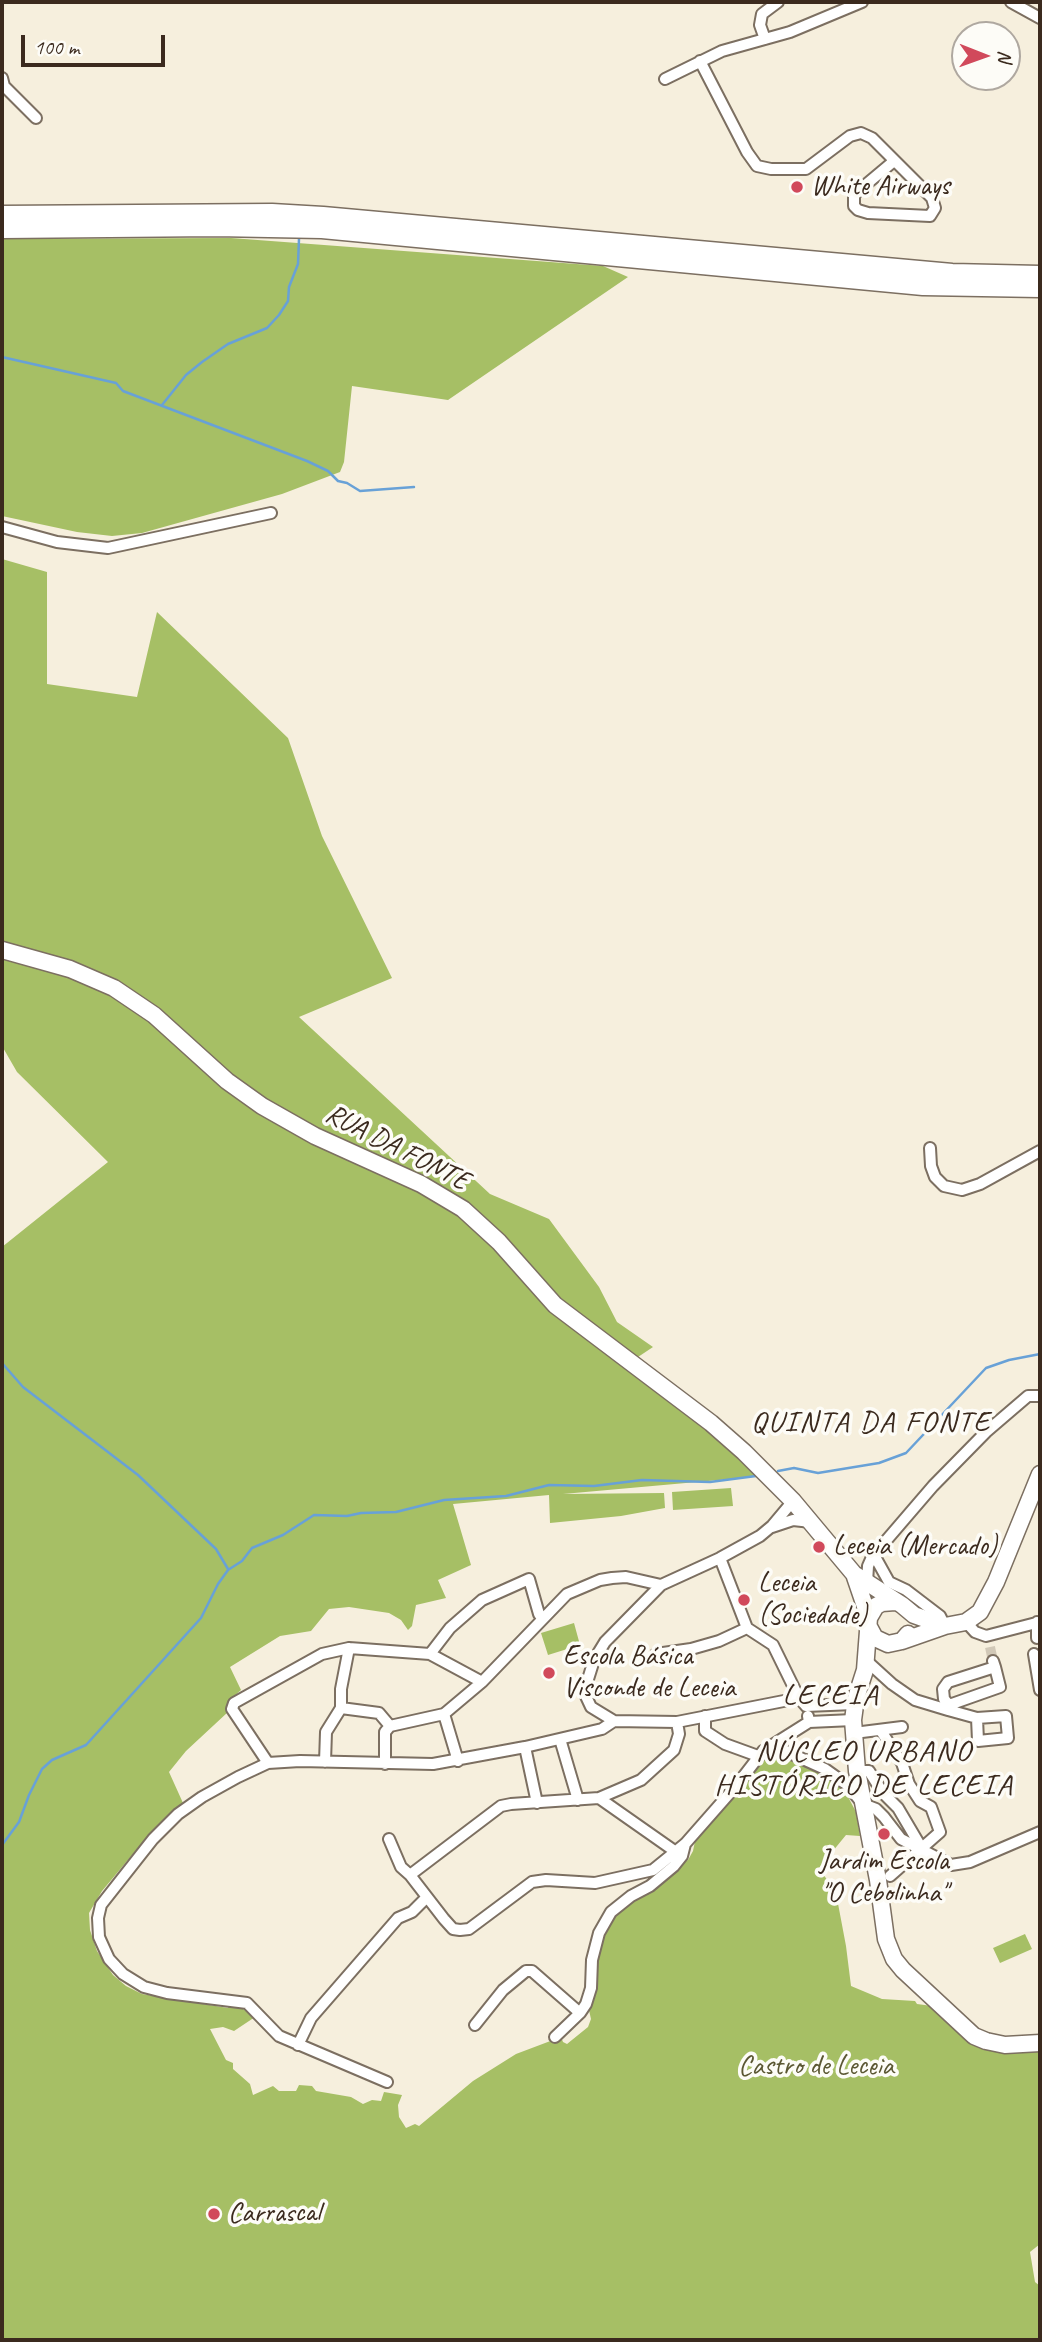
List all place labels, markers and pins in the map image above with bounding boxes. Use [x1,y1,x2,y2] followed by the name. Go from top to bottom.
[811,170,950,204] place label: White Airways
[789,179,805,195] marker: White Airways
[833,1530,997,1564] place label: Leceia (Mercado)
[811,1539,827,1555] marker: Leceia (Mercado)
[758,1567,867,1633] place label: Leceia (Sociedade)
[736,1592,752,1608] marker: Leceia (Sociedade)
[563,1640,735,1706] place label: Escola Básica Visconde de Leceia
[541,1665,557,1681] marker: Escola Básica Visconde de Leceia
[876,1826,892,1842] marker: Jardim Escola "O Cebolinha"
[819,1845,949,1911] place label: Jardim Escola "O Cebolinha"
[228,2197,321,2231] place label: Carrascal
[206,2206,222,2222] marker: Carrascal

